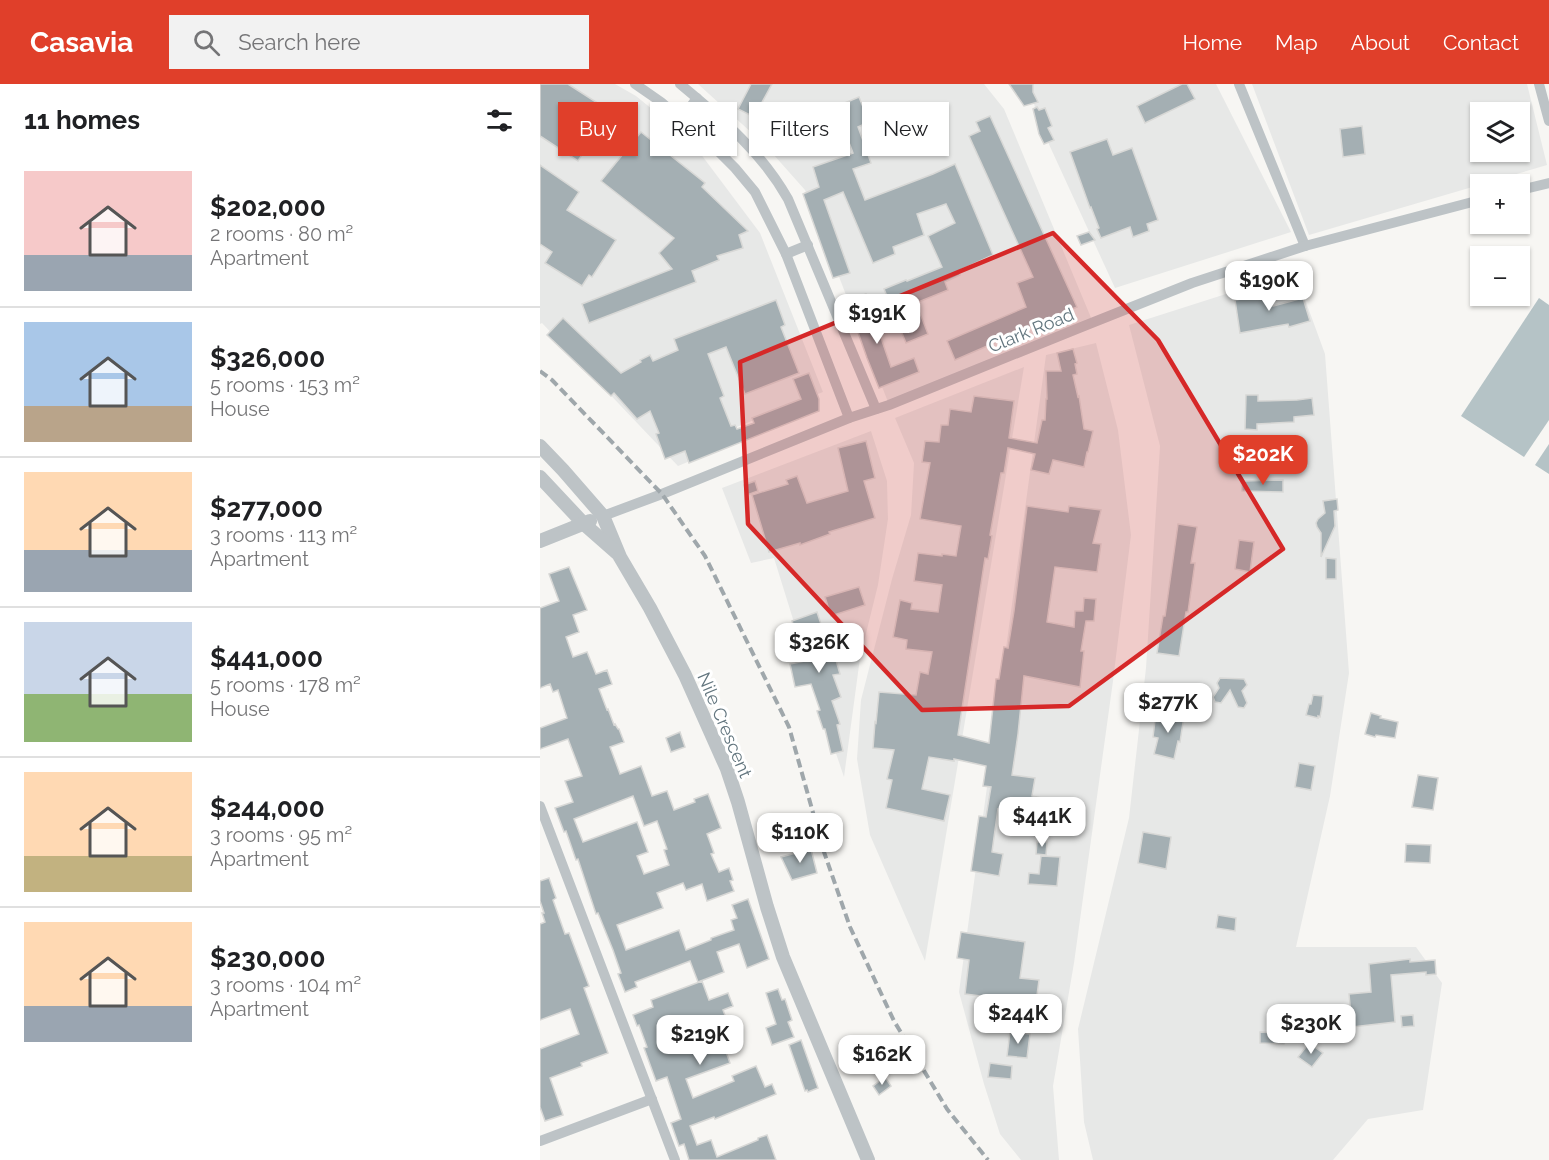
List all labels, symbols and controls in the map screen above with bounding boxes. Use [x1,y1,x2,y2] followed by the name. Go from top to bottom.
[169,15,589,69] search box
[30,26,133,59] text: Casavia
[190,26,223,59] icon: search
[238,29,360,55] text: Search here
[1183,30,1242,55] text: Home
[1275,30,1318,55] text: Map
[1351,30,1410,55] text: About
[1443,30,1519,55] text: Contact
[558,102,638,156] chip: Buy
[650,102,737,156] chip: Rent
[749,102,850,156] chip: Filters
[862,102,949,156] chip: New
[1470,102,1530,306] map controls
[1470,102,1530,162] button: layers
[483,104,516,137] icon: filters
[24,105,140,135] text: 11 homes
[1470,174,1530,234] button: +
[210,192,326,222] text: $202,000
[72,195,144,267] icon: home
[210,222,353,246] text: 2 rooms · 80 m²
[210,246,309,270] text: Apartment
[1470,246,1530,306] button: −
[1227,261,1311,312] pin: $190K
[1239,268,1299,292] text: $190K
[835,294,919,345] pin: $191K
[848,301,906,325] text: $191K
[985,303,1077,357] street label: Clark Road
[210,343,325,373] text: $326,000
[72,346,144,418] icon: home
[210,373,360,397] text: 5 rooms · 153 m²
[210,397,270,421] text: House
[1221,435,1305,486] pin: $202K
[1233,442,1293,466] text: $202K
[210,493,323,523] text: $277,000
[72,496,144,568] icon: home
[210,523,357,547] text: 3 rooms · 113 m²
[210,547,309,571] text: Apartment
[777,623,861,674] pin: $326K
[789,630,849,654] text: $326K
[210,643,323,673] text: $441,000
[72,646,144,718] icon: home
[693,669,757,781] street label: Nile Crescent
[210,673,361,697] text: 5 rooms · 178 m²
[1126,683,1210,734] pin: $277K
[1138,690,1198,714] text: $277K
[210,697,270,721] text: House
[210,793,325,823] text: $244,000
[72,796,144,868] icon: home
[1000,797,1084,848] pin: $441K
[1013,804,1071,828] text: $441K
[758,813,842,864] pin: $110K
[771,820,829,844] text: $110K
[210,823,352,847] text: 3 rooms · 95 m²
[210,847,309,871] text: Apartment
[210,943,326,973] text: $230,000
[72,946,144,1018] icon: home
[210,973,361,997] text: 3 rooms · 104 m²
[976,994,1060,1045] pin: $244K
[210,997,309,1021] text: Apartment
[988,1001,1048,1025] text: $244K
[1269,1004,1353,1055] pin: $230K
[1281,1011,1341,1035] text: $230K
[658,1015,742,1066] pin: $219K
[671,1022,730,1046] text: $219K
[840,1035,924,1086] pin: $162K
[852,1042,912,1066] text: $162K

